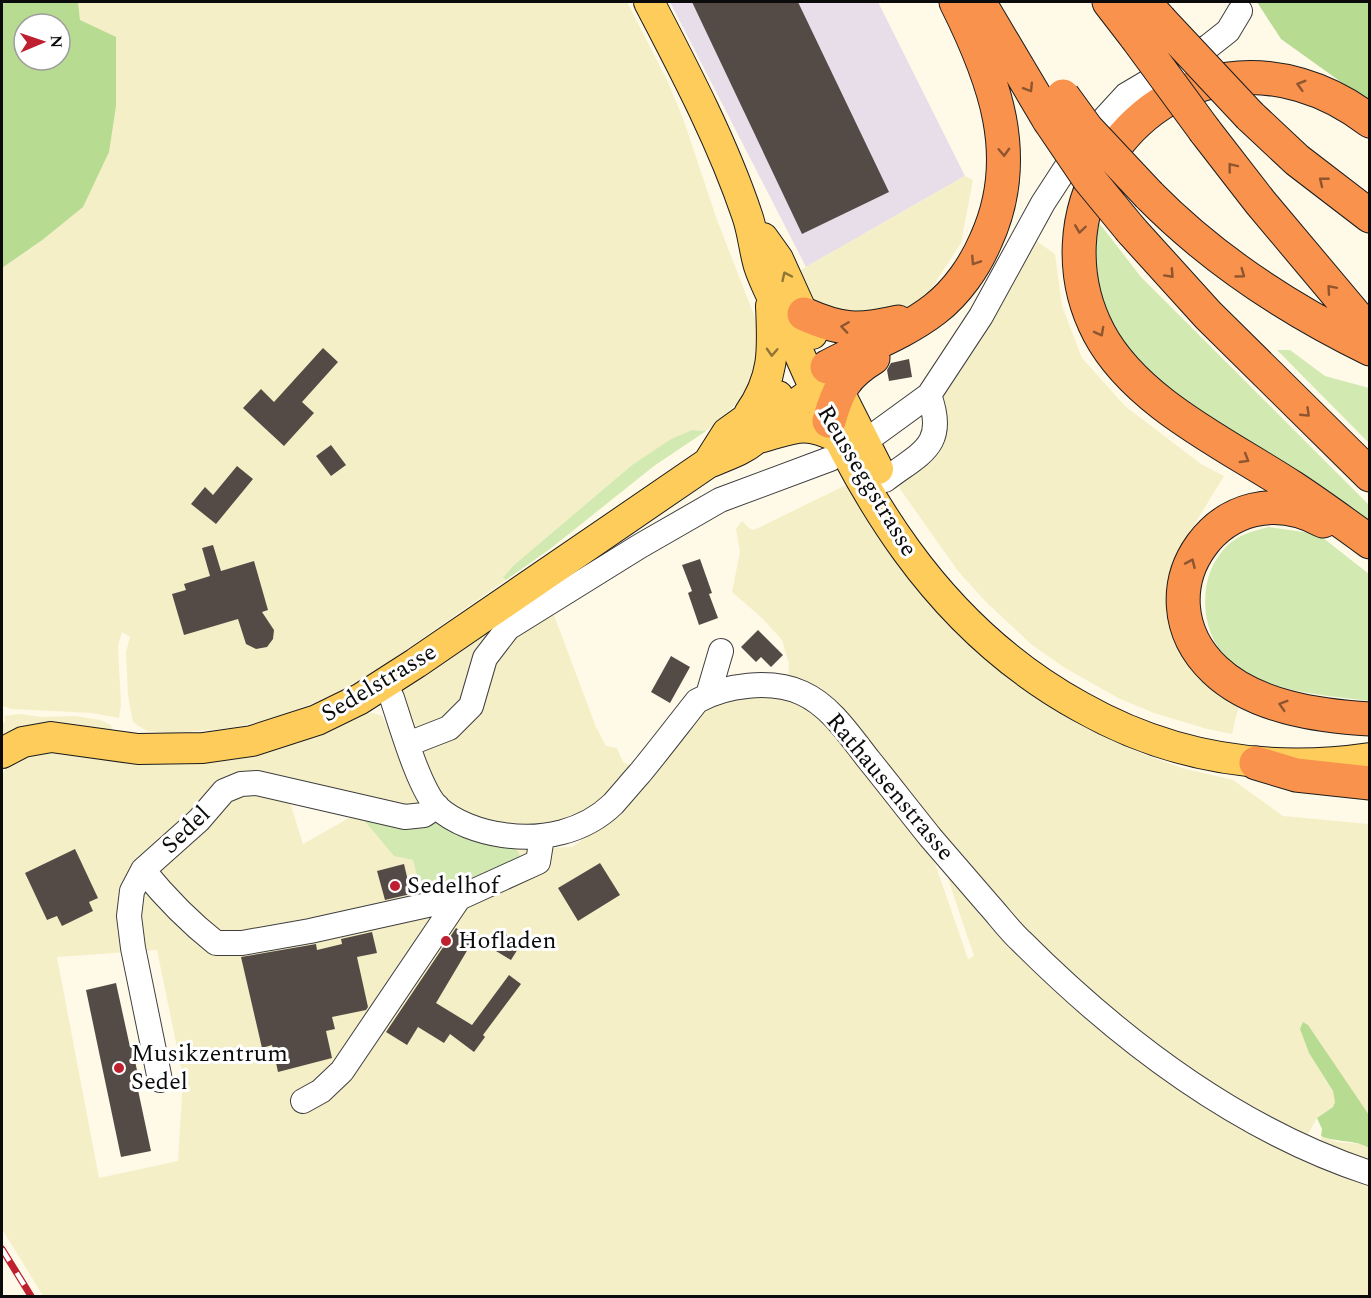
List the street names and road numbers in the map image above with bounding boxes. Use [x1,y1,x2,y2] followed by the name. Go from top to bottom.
[808,398,926,564] street label: Reusseggstrasse
[314,634,444,732] street label: Sedelstrasse
[817,705,963,869] street label: Rathausenstrasse
[153,797,219,863] street label: Sedel

